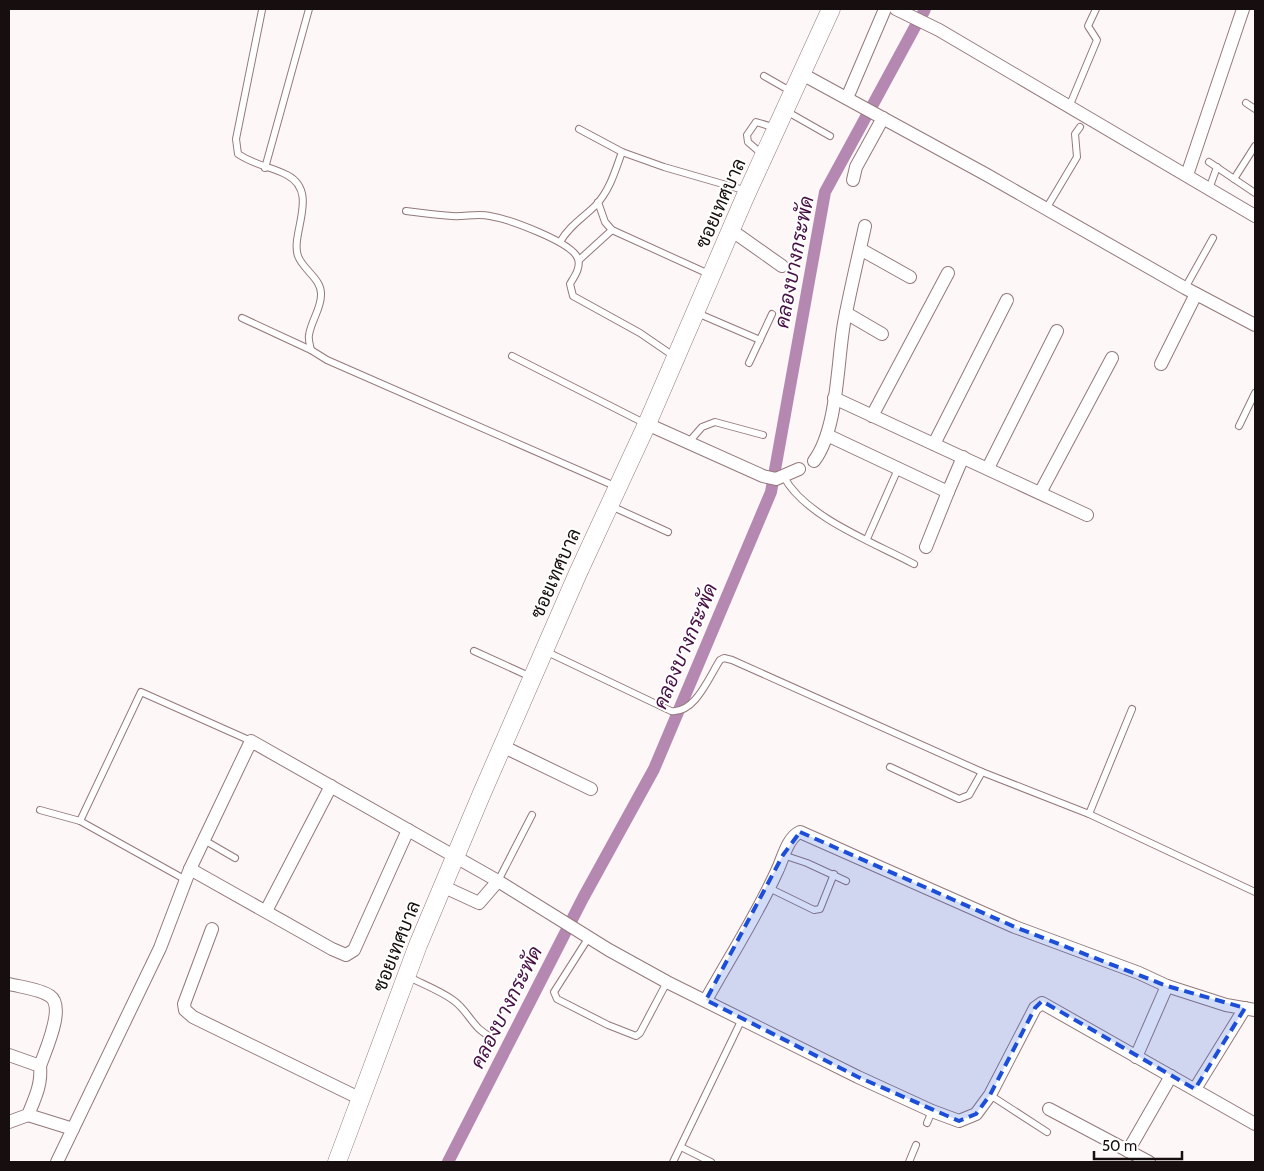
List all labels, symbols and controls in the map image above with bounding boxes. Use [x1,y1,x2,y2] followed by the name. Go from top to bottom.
[690,155,750,252] street label: ซอยเทศบาล
[769,194,819,330] water label: คลองบางกระพัด
[525,525,585,622] street label: ซอยเทศบาล
[648,580,722,712] water label: คลองบางกระพัด
[368,897,425,995] street label: ซอยเทศบาล
[465,942,547,1072] water label: คลองบางกระพัด
[1094,1128,1182,1160] scale bar
[1102,1137,1137,1155] text: 50 m

